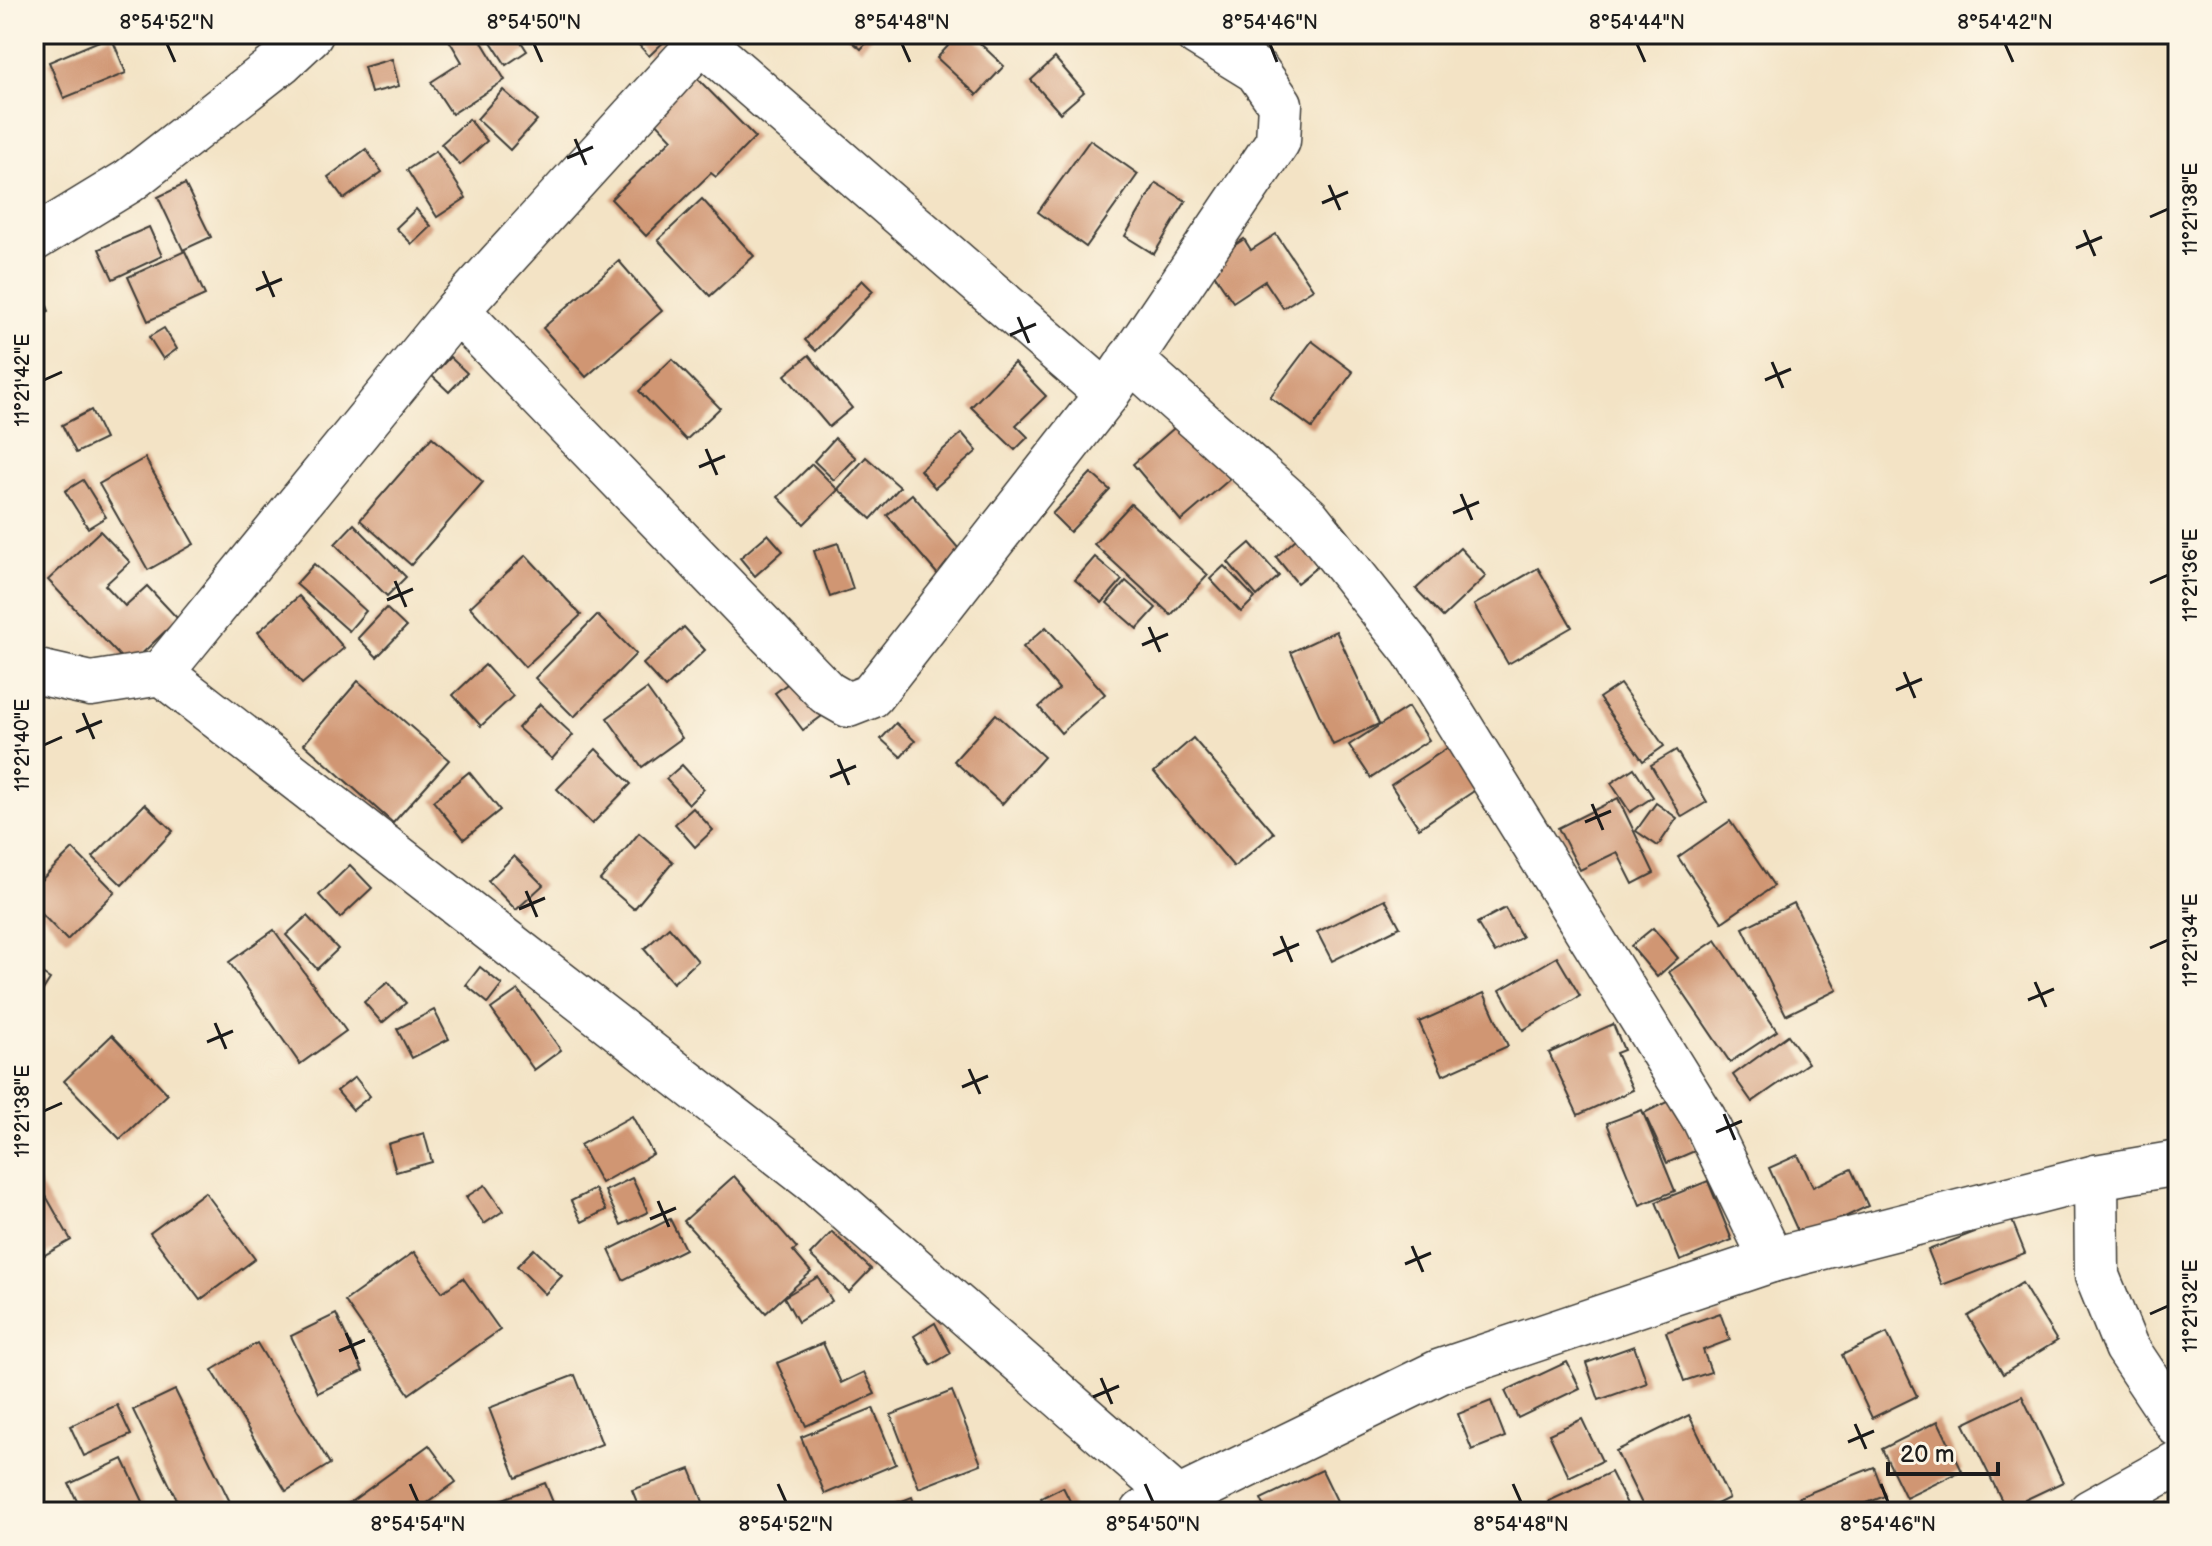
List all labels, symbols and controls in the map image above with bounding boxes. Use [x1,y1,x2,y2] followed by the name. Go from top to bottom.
[120,11,214,35] text: 8°54'52"N
[487,11,581,35] text: 8°54'50"N
[854,11,950,35] text: 8°54'48"N
[1222,11,1318,35] text: 8°54'46"N
[1589,11,1685,35] text: 8°54'44"N
[1957,11,2053,35] text: 8°54'42"N
[2179,162,2203,256] text: 11°21'38"E
[11,333,35,427] text: 11°21'42"E
[2179,528,2203,622] text: 11°21'36"E
[11,698,35,792] text: 11°21'40"E
[2179,893,2203,987] text: 11°21'34"E
[11,1064,35,1158] text: 11°21'38"E
[2179,1259,2203,1353] text: 11°21'32"E
[1888,1426,1998,1476] scale bar
[1900,1440,1955,1469] text: 20 m
[370,1513,466,1537] text: 8°54'54"N
[739,1513,833,1537] text: 8°54'52"N
[1106,1513,1200,1537] text: 8°54'50"N
[1473,1513,1569,1537] text: 8°54'48"N
[1840,1513,1936,1537] text: 8°54'46"N

